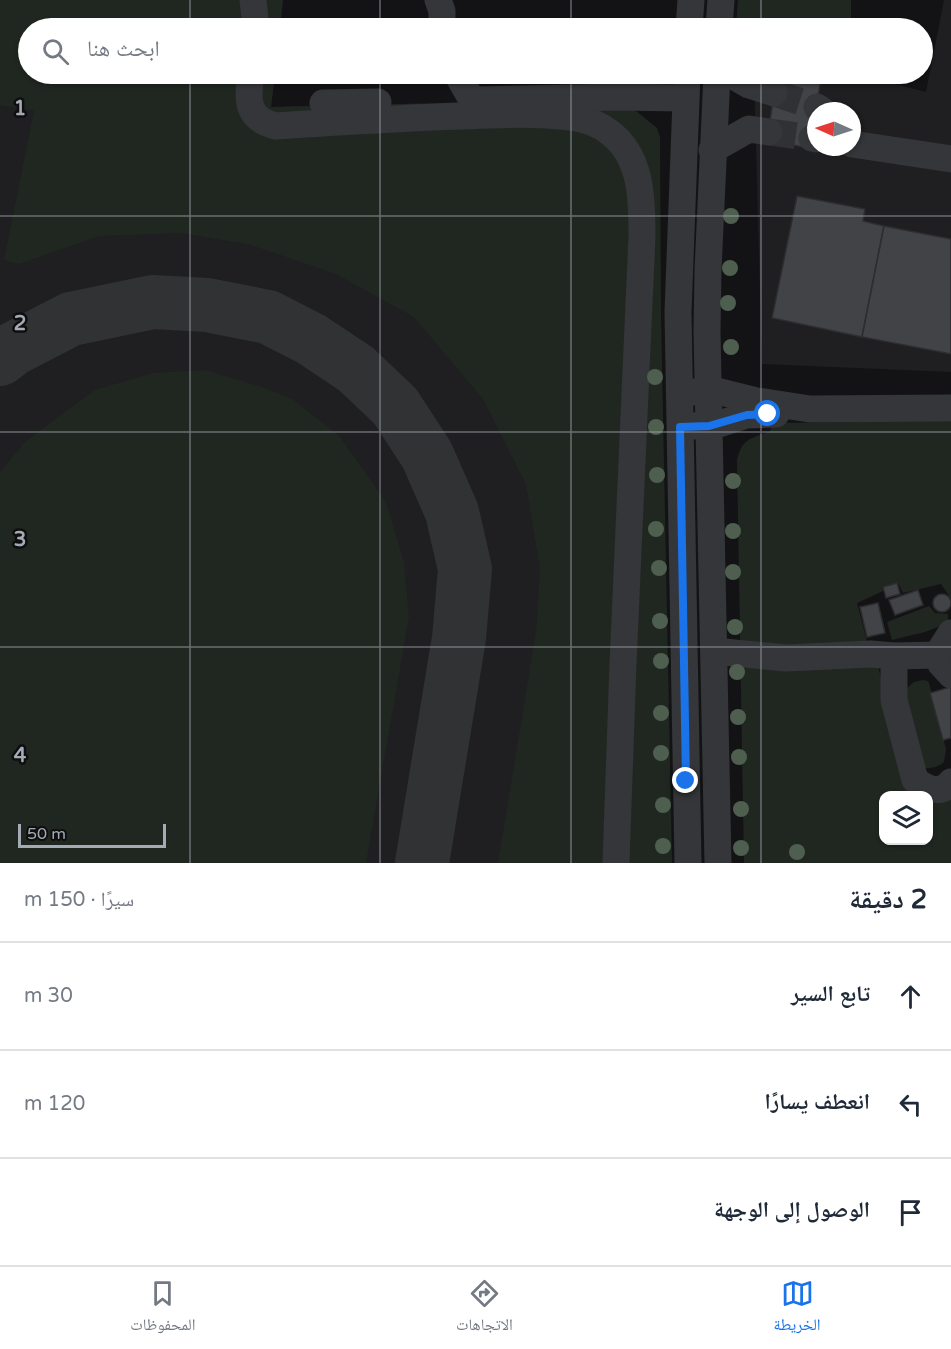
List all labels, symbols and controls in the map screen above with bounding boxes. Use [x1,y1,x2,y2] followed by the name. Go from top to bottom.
[18,18,933,84] search box
[39,35,72,68] icon: search
[87,36,160,62] text: ابحث هنا
[14,97,26,121] text: 1
[807,102,861,156] north arrow
[14,312,26,336] text: 2
[754,400,780,426] route start
[14,528,26,552] text: 3
[14,744,27,768] text: 4
[672,767,698,793] route end
[879,791,933,845] map controls
[879,791,933,845] button: layers
[18,821,166,848] scale bar
[27,824,66,844] text: 50 m
[849,884,927,915] text: 2 دقيقة
[24,888,134,912] text: سيرًا · 150 m
[894,980,927,1013] icon: ahead
[791,981,870,1007] text: تابع السير
[24,984,73,1008] text: 30 m
[894,1088,927,1121] icon: left
[765,1089,870,1115] text: انعطف يسارًا
[24,1092,85,1116] text: 120 m
[894,1196,927,1229] icon: arrive
[714,1197,870,1223] text: الوصول إلى الوجهة
[130,1277,195,1340] tab: المحفوظات
[456,1277,513,1340] tab: الاتجاهات
[774,1277,821,1340] tab: الخريطة

